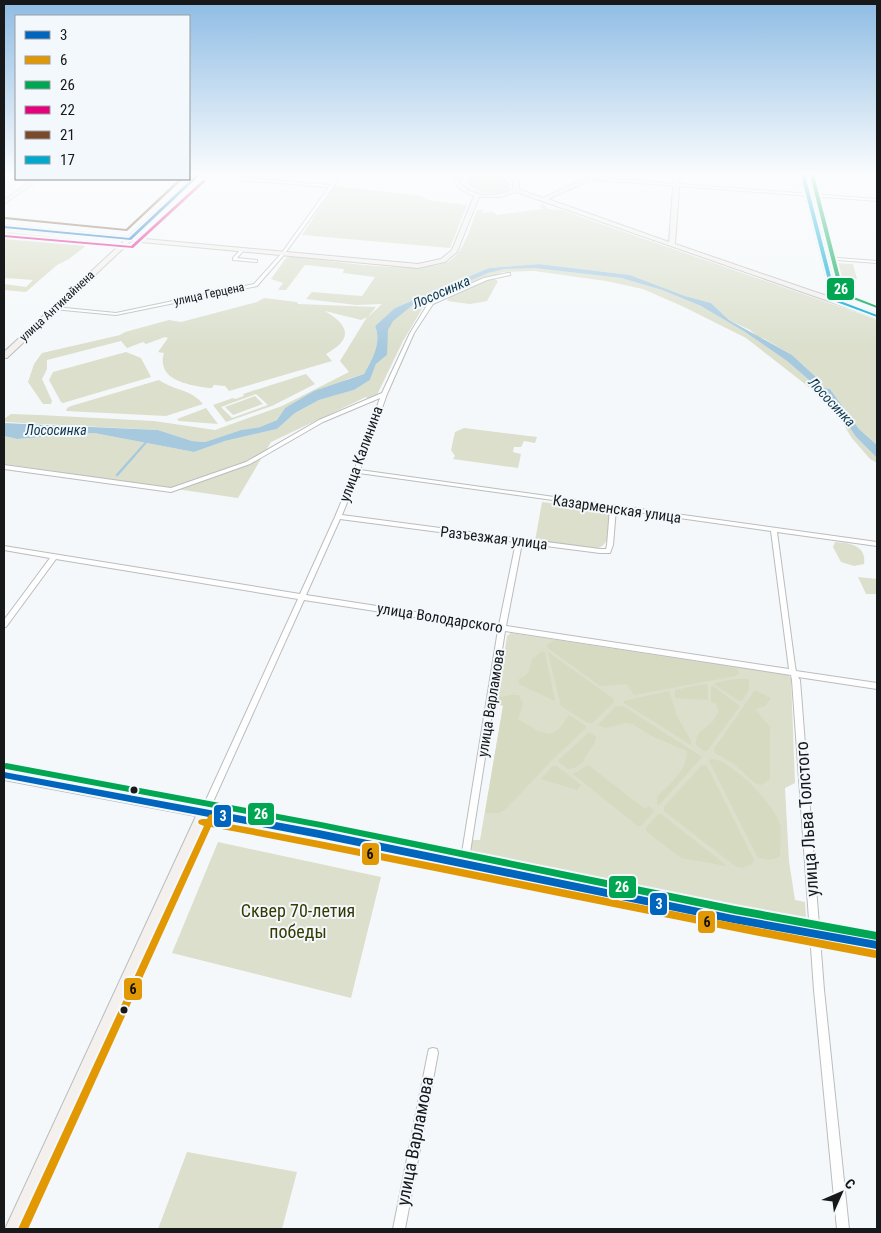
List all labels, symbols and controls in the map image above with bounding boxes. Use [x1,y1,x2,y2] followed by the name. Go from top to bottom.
[15,15,190,180] legend
[60,26,67,44] text: 3
[60,51,67,69] text: 6
[60,76,75,94] text: 26
[60,101,75,119] text: 22
[60,126,75,144] text: 21
[60,151,75,169] text: 17
[17,268,98,344] street label: улица Антикайнена
[409,272,472,312] water label: Лососинка
[826,277,855,301] line badge: 26
[172,280,246,308] street label: улица Герцена
[834,281,848,297] text: 26
[805,373,859,430] water label: Лососинка
[335,404,387,504] street label: улица Калинина
[24,422,87,438] water label: Лососинка
[552,491,682,527] street label: Казарменская улица
[439,522,549,554] street label: Разъезжая улица
[376,599,504,637] street label: улица Володарского
[474,648,508,758] street label: улица Варламова
[791,741,822,897] street label: улица Льва Толстого
[129,785,139,795] unlabelled marker
[247,802,275,826] line badge: 26
[213,804,232,828] line badge: 3
[254,806,268,822] text: 26
[219,808,227,824] text: 3
[361,842,380,866] line badge: 6
[366,846,374,862] text: 6
[608,875,637,899] line badge: 26
[615,879,629,895] text: 26
[649,892,668,916] line badge: 3
[655,896,663,912] text: 3
[241,900,355,942] park label: Сквер 70-летия победы
[697,910,716,934] line badge: 6
[703,914,711,930] text: 6
[123,977,143,1001] line badge: 6
[129,981,137,997] text: 6
[119,1005,129,1015] unlabelled marker
[392,1075,437,1207] street label: улица Варламова
[816,1168,866,1218] north arrow
[842,1175,859,1192] text: С

